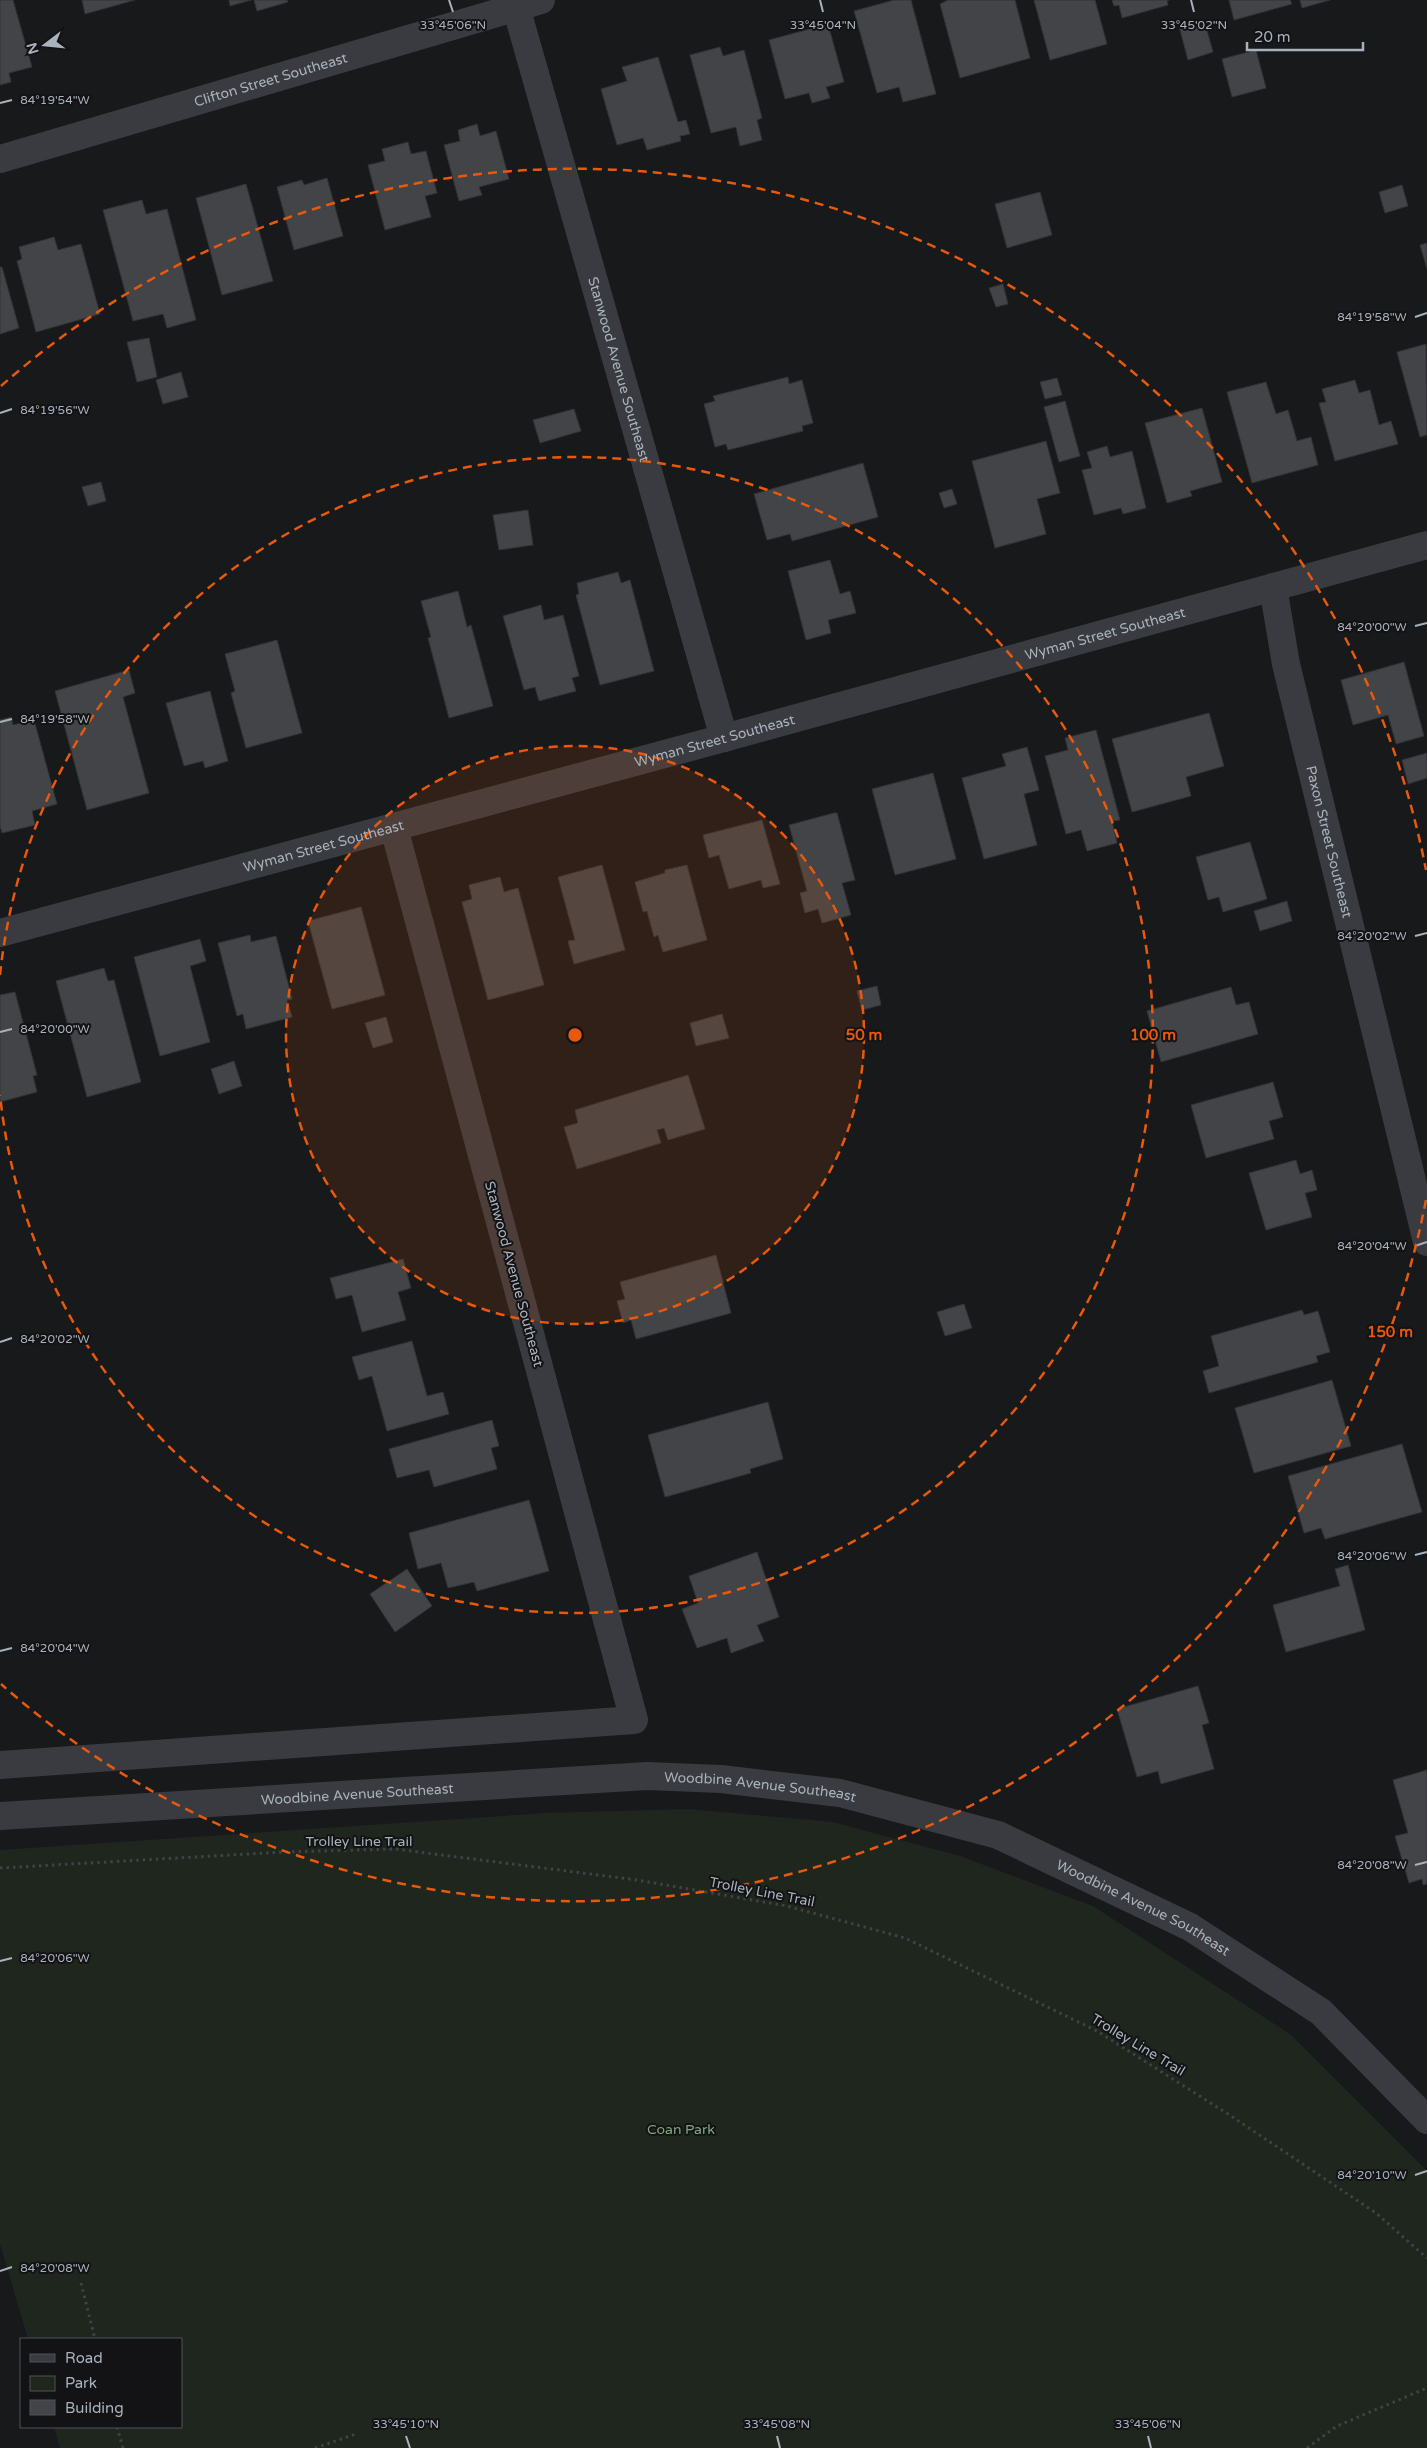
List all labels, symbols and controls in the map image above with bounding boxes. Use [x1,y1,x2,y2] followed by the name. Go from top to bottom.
[420,18,486,32] text: 33°45'06"N
[790,18,856,32] text: 33°45'04"N
[1161,18,1227,32] text: 33°45'02"N
[20,20,70,70] north arrow
[1247,20,1363,52] scale bar
[1254,28,1291,46] text: 20 m
[23,41,43,56] text: N
[192,49,350,110] street label: Clifton Street Southeast
[20,93,90,107] text: 84°19'54"W
[585,275,654,464] street label: Stanwood Avenue Southeast
[1337,310,1407,324] text: 84°19'58"W
[20,403,90,417] text: 84°19'56"W
[1023,603,1188,663] street label: Wyman Street Southeast
[1337,620,1407,634] text: 84°20'00"W
[632,710,797,770] street label: Wyman Street Southeast
[20,712,90,726] text: 84°19'58"W
[1303,764,1356,920] street label: Paxon Street Southeast
[241,816,406,876] street label: Wyman Street Southeast
[1337,929,1407,943] text: 84°20'02"W
[20,1022,90,1036] text: 84°20'00"W
[566,1026,584,1044] centre of rings
[846,1026,882,1044] text: 50 m
[1130,1026,1176,1044] text: 100 m
[481,1179,547,1369] street label: Stanwood Avenue Southeast
[1337,1239,1407,1253] text: 84°20'04"W
[1367,1323,1413,1341] text: 150 m
[20,1332,90,1346] text: 84°20'02"W
[1337,1549,1407,1563] text: 84°20'06"W
[20,1641,90,1655] text: 84°20'04"W
[664,1768,859,1806] street label: Woodbine Avenue Southeast
[260,1779,455,1808] street label: Woodbine Avenue Southeast
[306,1833,412,1850] street label: Trolley Line Trail
[1054,1856,1234,1960] street label: Woodbine Avenue Southeast
[1337,1858,1407,1872] text: 84°20'08"W
[708,1873,816,1911] street label: Trolley Line Trail
[20,1951,90,1965] text: 84°20'06"W
[1088,2010,1188,2080] street label: Trolley Line Trail
[647,2121,715,2138] park label: Coan Park
[1337,2168,1407,2182] text: 84°20'10"W
[20,2261,90,2275] text: 84°20'08"W
[20,2338,182,2428] legend
[65,2349,103,2367] text: Road
[65,2374,97,2392] text: Park
[65,2399,124,2417] text: Building
[373,2417,439,2431] text: 33°45'10"N
[744,2417,810,2431] text: 33°45'08"N
[1115,2417,1181,2431] text: 33°45'06"N

